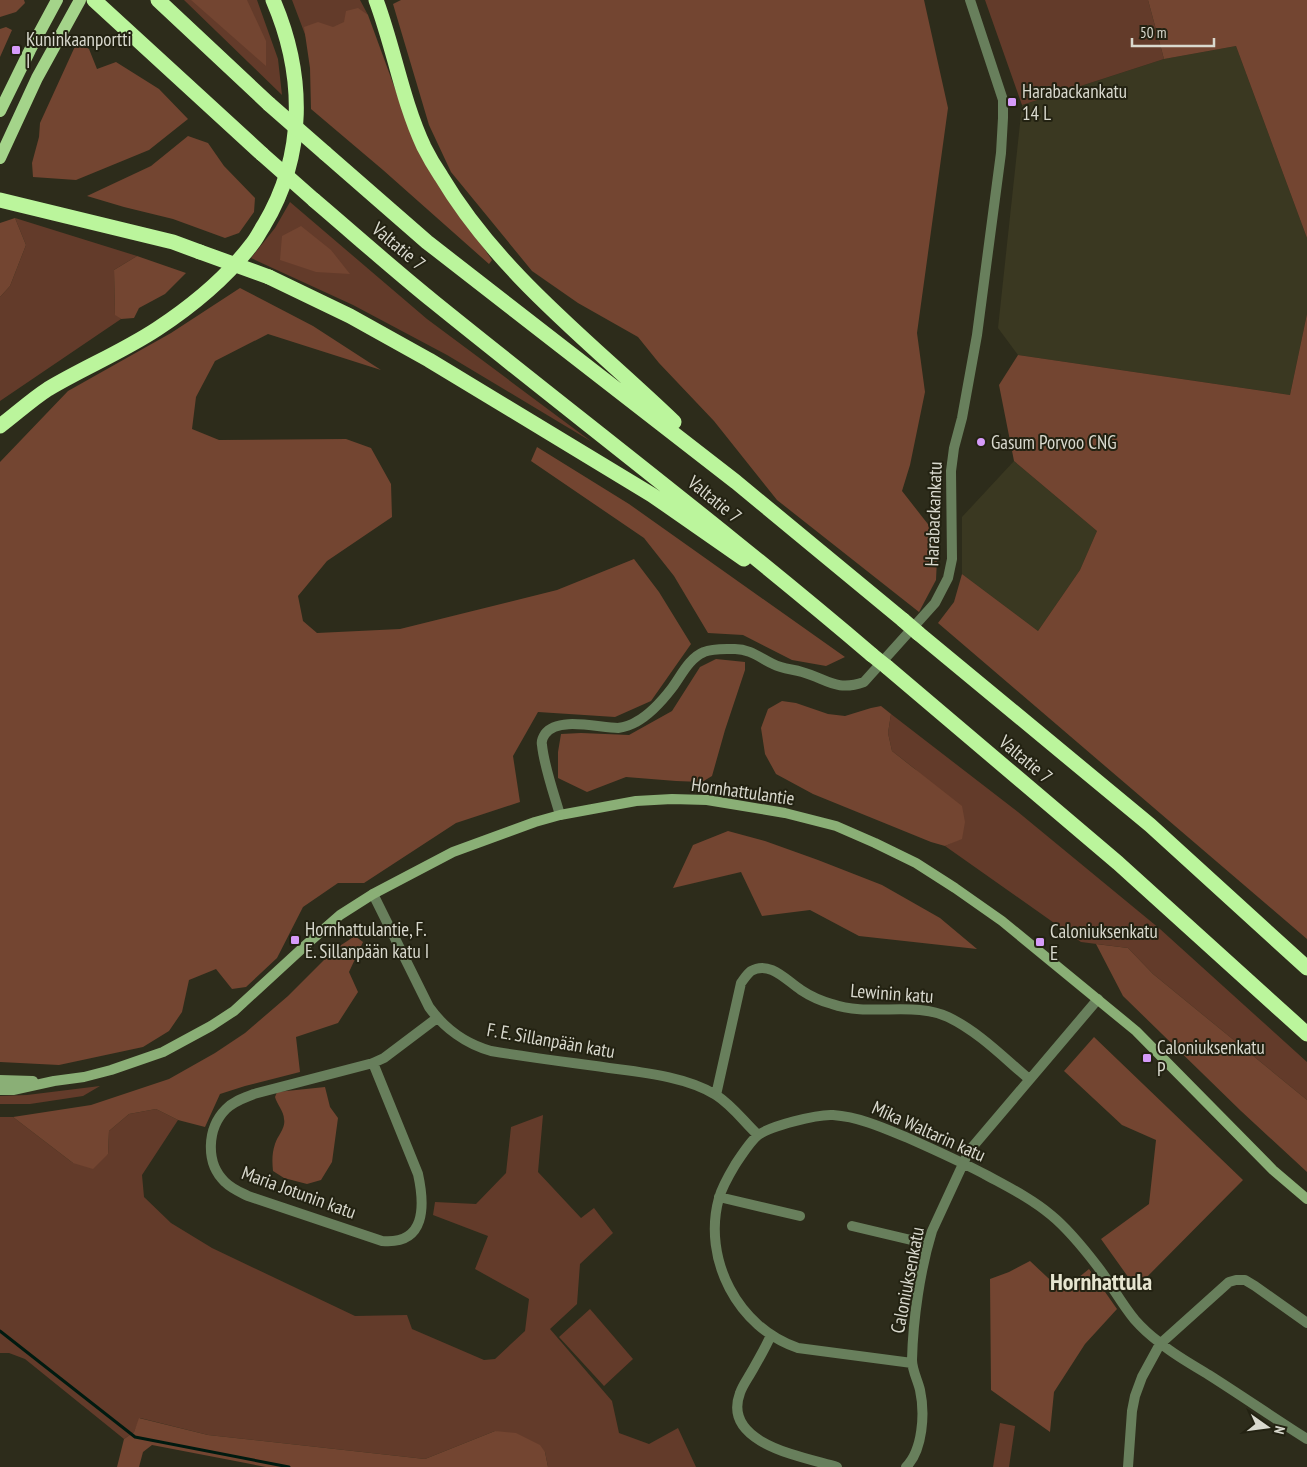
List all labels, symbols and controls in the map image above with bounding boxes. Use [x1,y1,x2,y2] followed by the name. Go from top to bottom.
[1132,15,1214,47] scale bar
[1140,23,1166,42] text: 50 m
[26,27,132,73] place label: Kuninkaanportti I
[10,44,22,56] marker: Kuninkaanportti I
[1022,79,1127,125] place label: Harabackankatu 14 L
[1006,96,1018,108] marker: Harabackankatu 14 L
[367,216,431,275] street label: Valtatie 7
[991,430,1117,454] place label: Gasum Porvoo CNG
[975,436,987,448] marker: Gasum Porvoo CNG
[919,461,947,567] street label: Harabackankatu
[682,469,747,528] street label: Valtatie 7
[994,729,1058,788] street label: Valtatie 7
[690,772,796,810] street label: Hornhattulantie
[305,917,429,963] place label: Hornhattulantie, F. E. Sillanpään katu I
[1050,919,1158,965] place label: Caloniuksenkatu E
[289,934,301,946] marker: Hornhattulantie, F. E. Sillanpään katu I
[1034,936,1046,948] marker: Caloniuksenkatu E
[850,978,934,1008] street label: Lewinin katu
[485,1017,617,1063] street label: F. E. Sillanpään katu
[1157,1035,1265,1081] place label: Caloniuksenkatu P
[1141,1052,1153,1064] marker: Caloniuksenkatu P
[868,1095,990,1167] street label: Mika Waltarin katu
[238,1160,360,1224] street label: Maria Jotunin katu
[885,1225,929,1335] street label: Caloniuksenkatu
[1050,1266,1152,1297] district label: Hornhattula
[1242,1402,1292,1452] north arrow
[1270,1424,1289,1436] text: N

